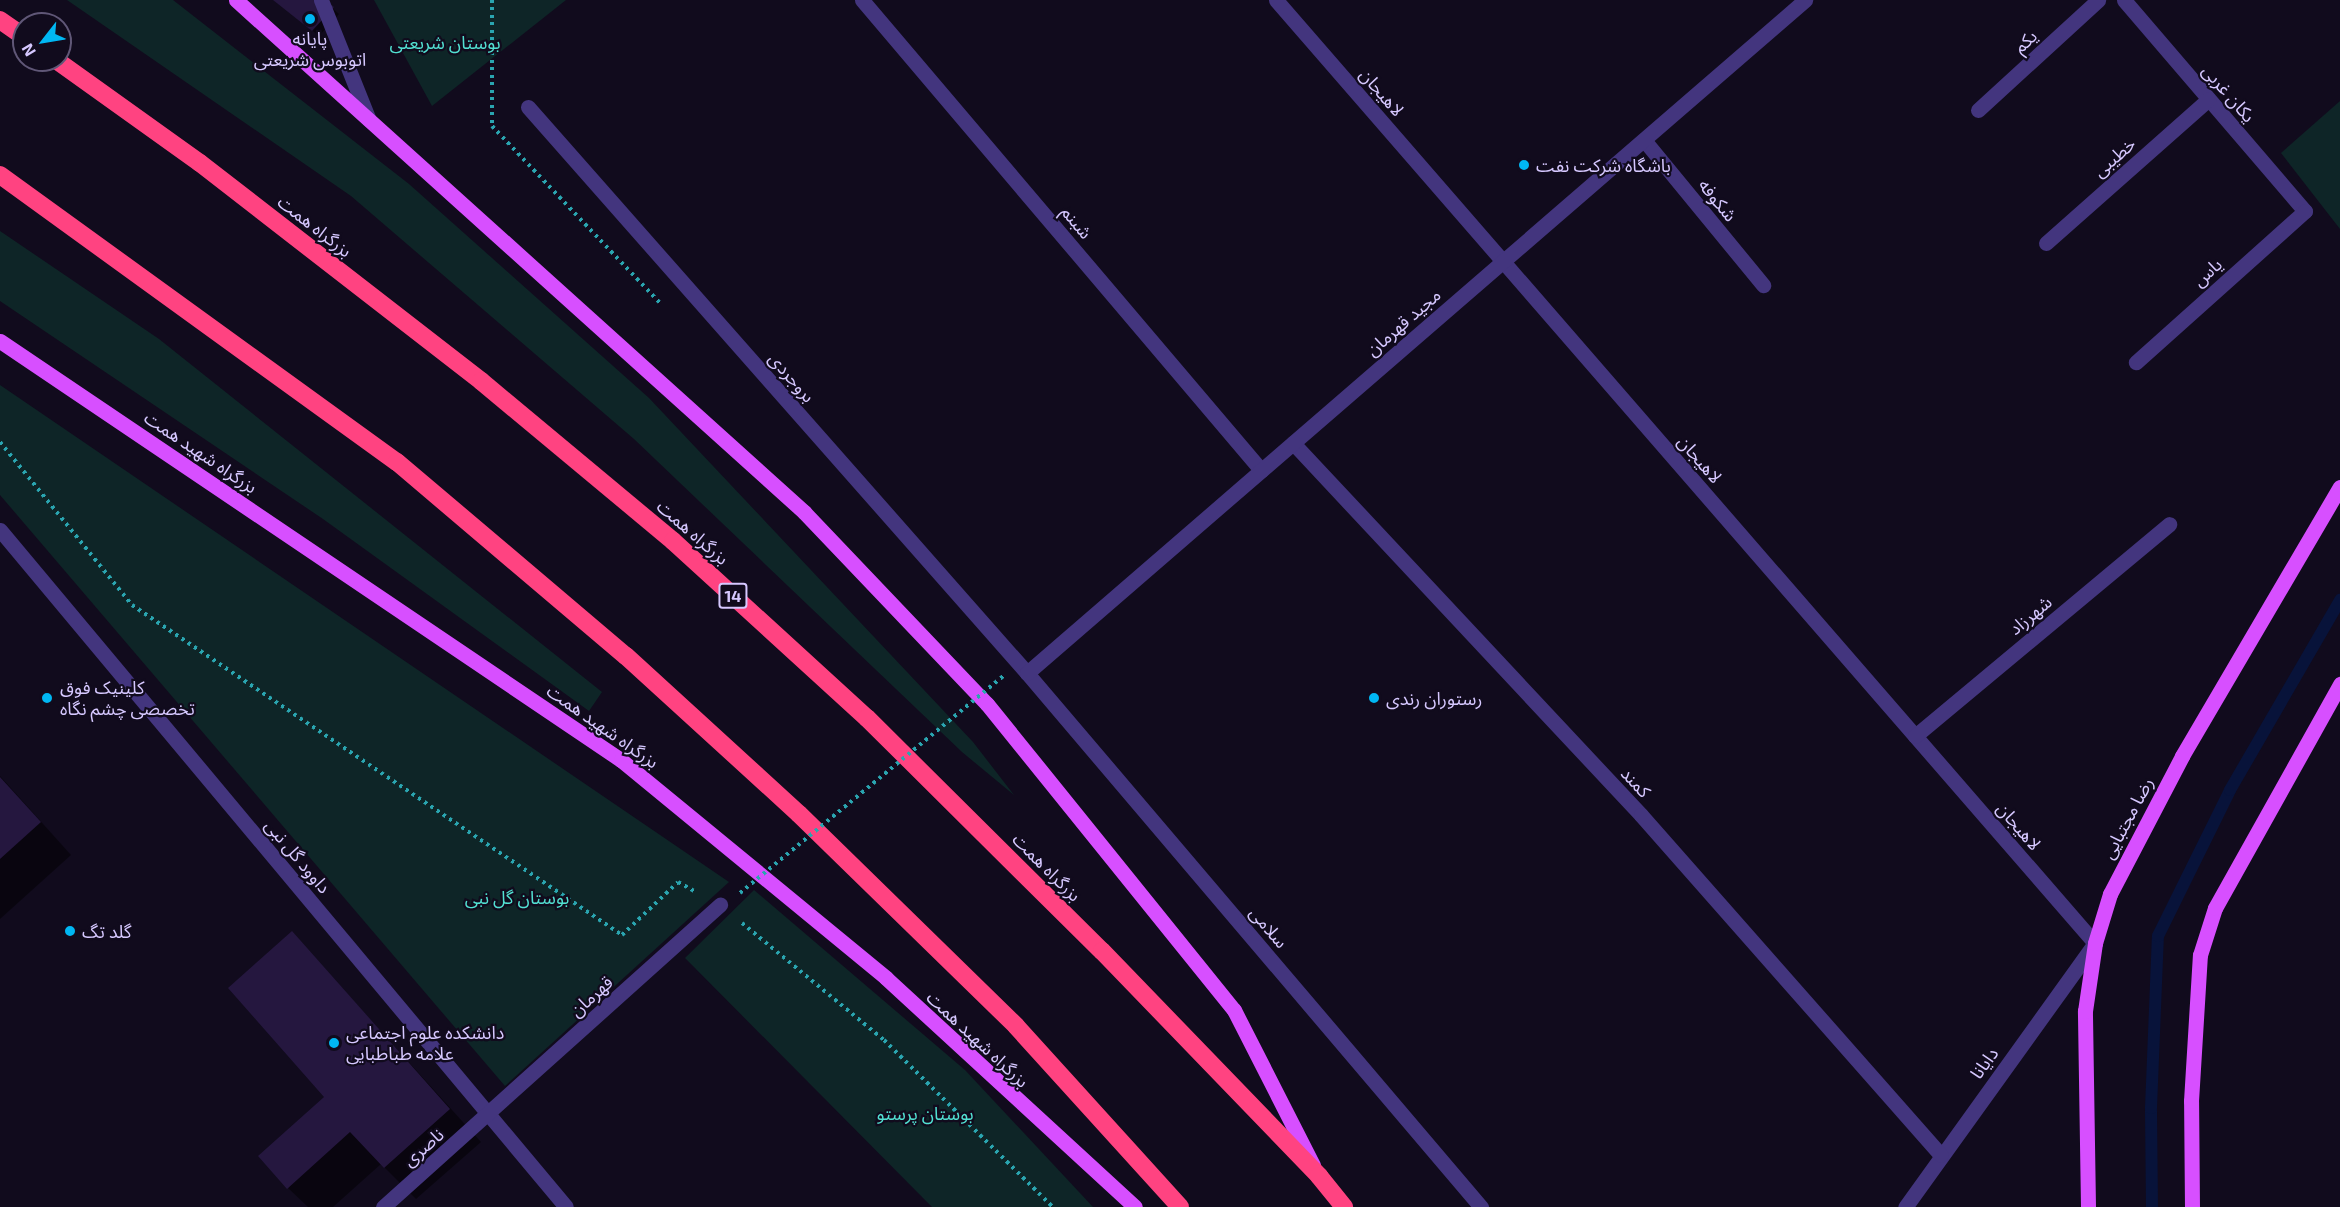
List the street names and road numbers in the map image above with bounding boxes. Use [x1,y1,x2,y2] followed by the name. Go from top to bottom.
[2009,25,2041,57] street label: یکم
[2198,60,2260,126] street label: یکان غربی
[1355,64,1409,120] street label: لاهیجان
[2088,133,2140,181] street label: خطیبی
[1694,174,1742,226] street label: شکوفه
[274,190,356,262] street label: بزرگراه همت
[1057,201,1097,243] street label: شبنم
[2188,253,2226,291] street label: یاس
[1361,284,1445,360] street label: مجید قهرمان
[764,347,820,407] street label: بروجردی
[140,406,262,498] street label: بزرگراه شهید همت
[1673,431,1727,487] street label: لاهیجان
[653,495,733,569] street label: بزرگراه همت
[718,583,748,609] road number: 14
[2004,591,2056,639] street label: شهرزاد
[543,679,663,773] street label: بزرگراه شهید همت
[1617,762,1655,802] street label: کمند
[2097,774,2157,862] street label: رضا مجتبایی
[1992,798,2046,854] street label: لاهیجان
[261,814,335,898] street label: داوود گل نبی
[1008,828,1086,906] street label: بزرگراه همت
[1245,902,1293,952] street label: سلامی
[565,971,617,1021] street label: قهرمان
[923,986,1033,1092] street label: بزرگراه شهید همت
[1965,1043,2003,1083] street label: دایانا
[398,1123,448,1171] street label: ناصری

